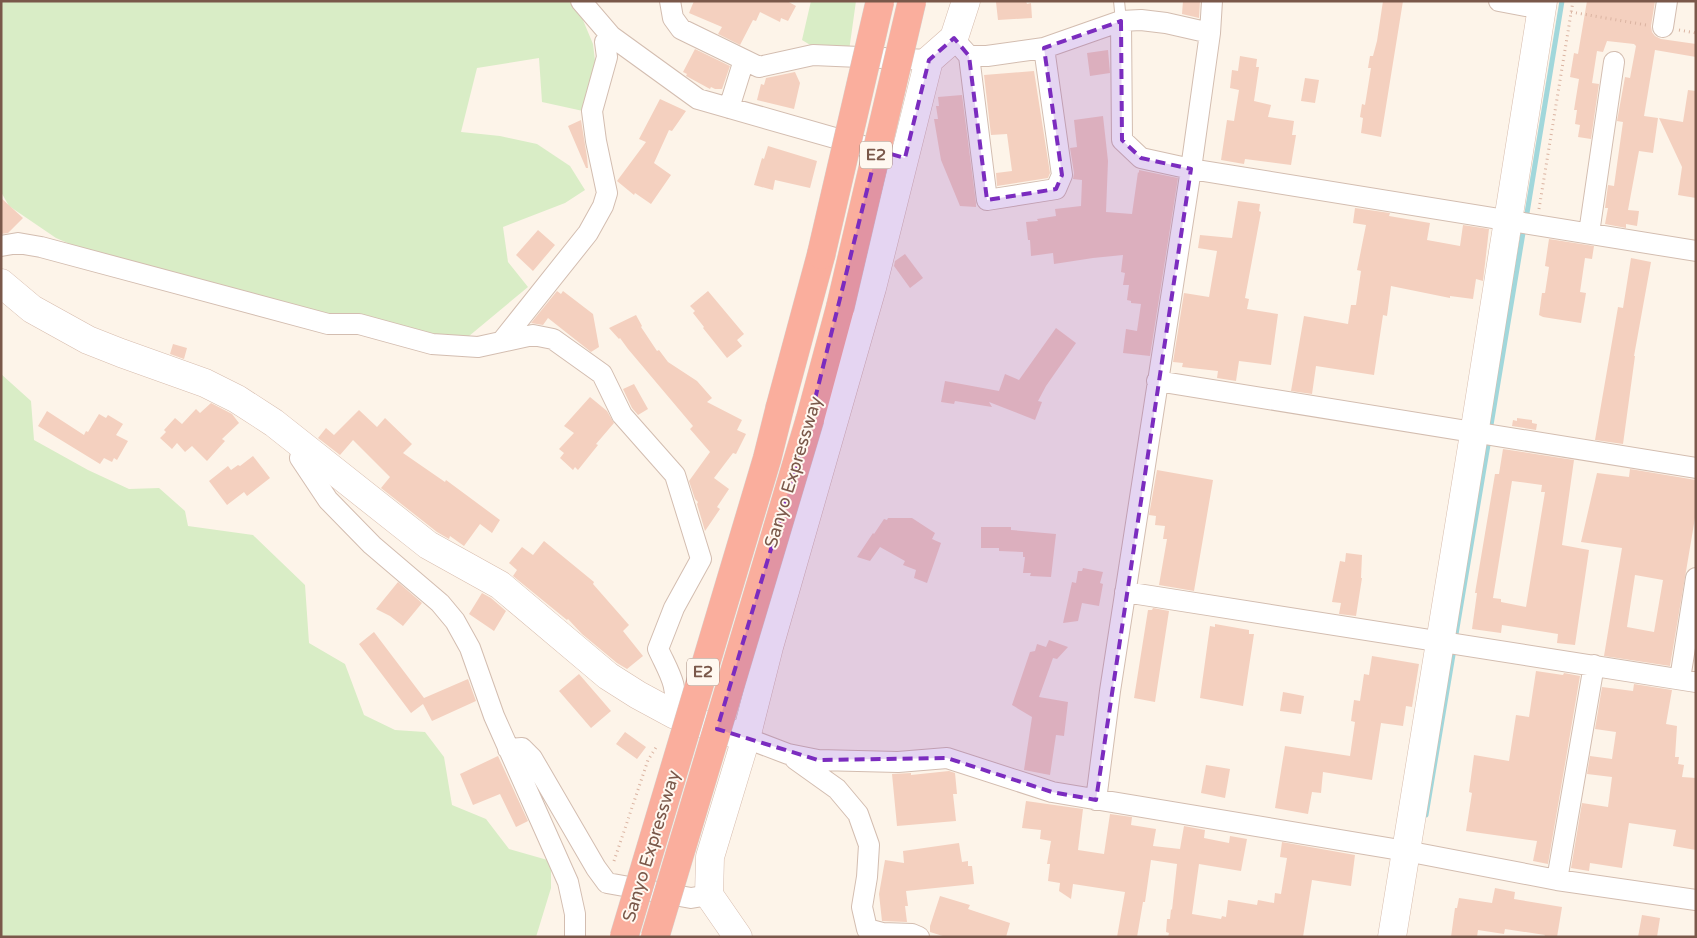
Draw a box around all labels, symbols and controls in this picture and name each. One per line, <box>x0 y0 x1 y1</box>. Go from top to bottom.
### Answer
road number: E2 <box>860 142 892 168</box>
street label: Sanyo Expressway <box>759 393 827 551</box>
road number: E2 <box>687 659 719 686</box>
street label: Sanyo Expressway <box>617 767 685 925</box>

